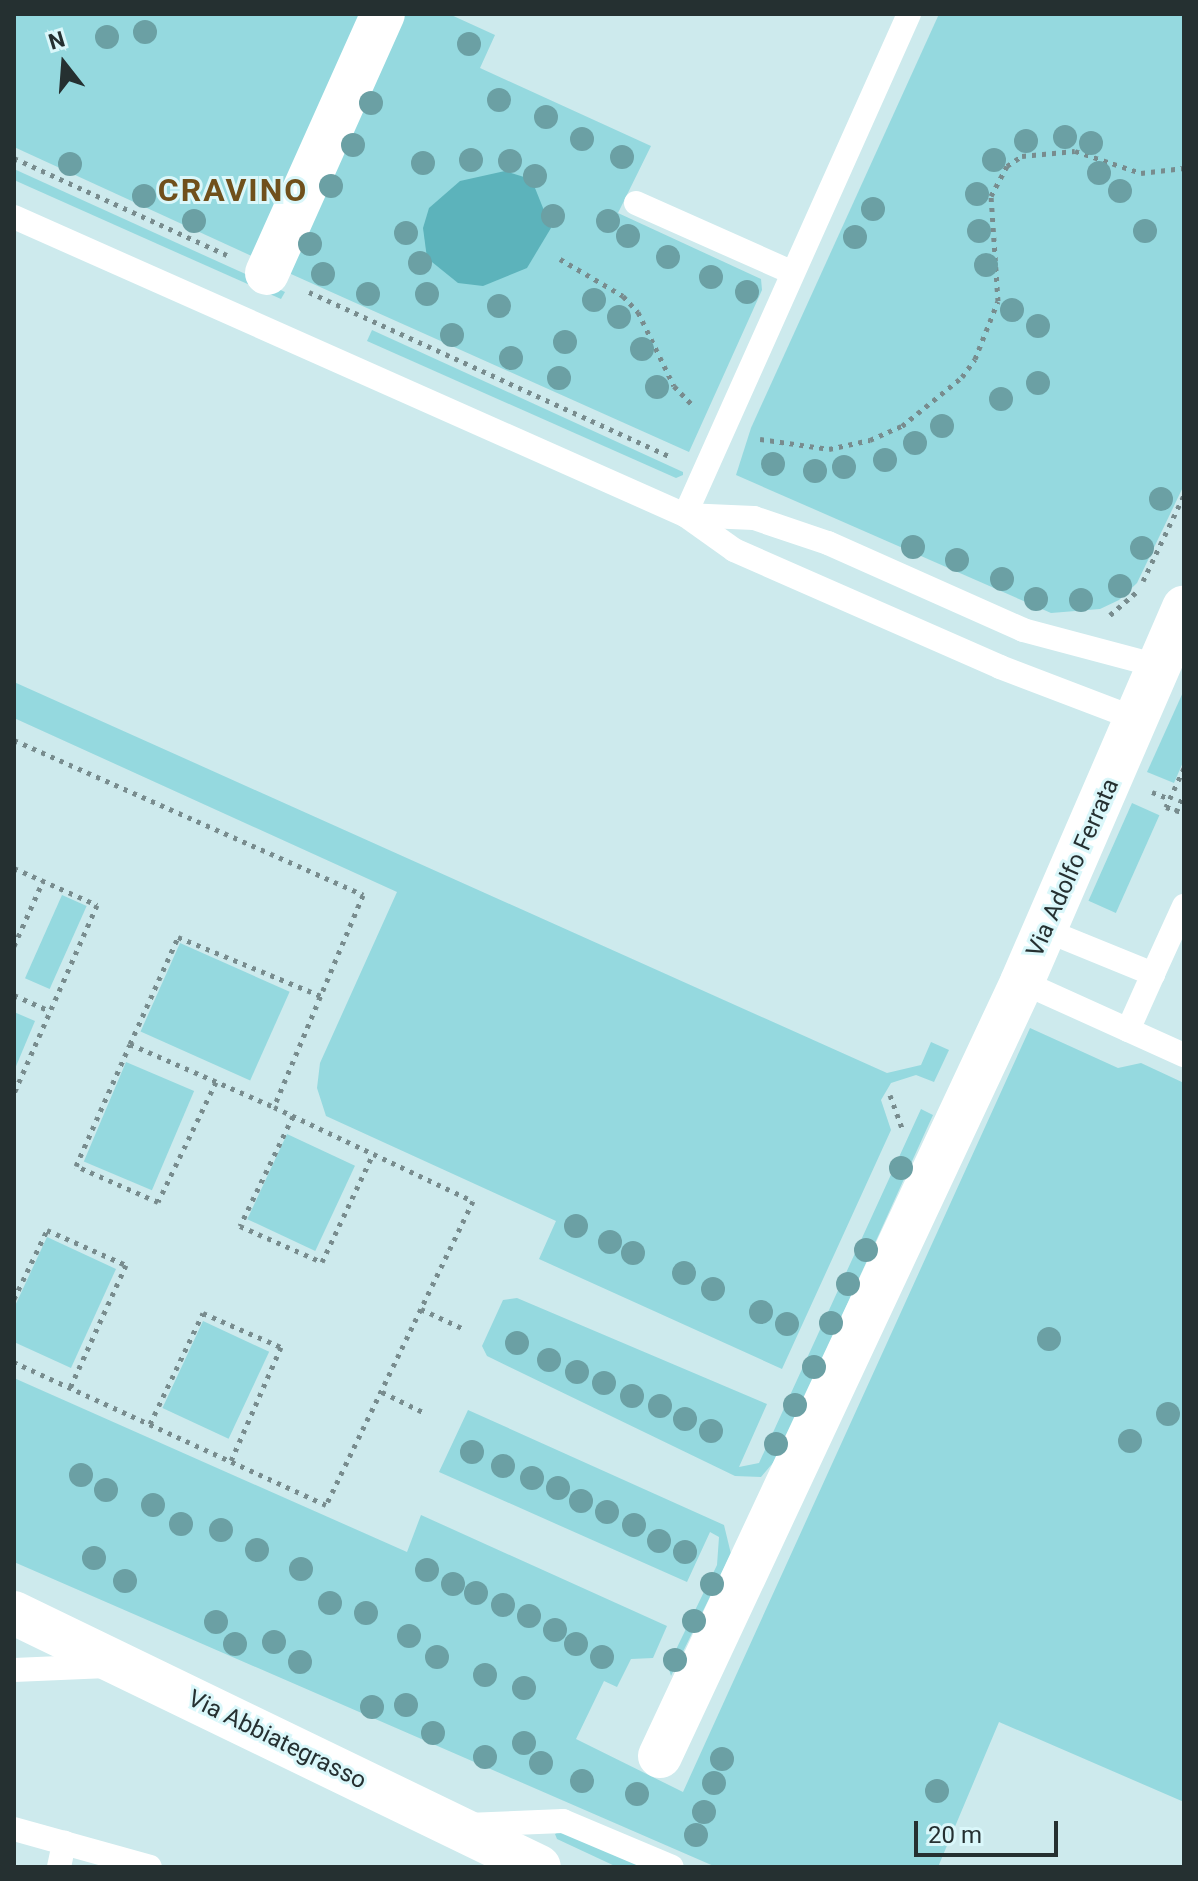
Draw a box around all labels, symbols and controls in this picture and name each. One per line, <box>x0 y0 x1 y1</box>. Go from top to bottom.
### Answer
north arrow <box>24 24 104 104</box>
text: N <box>46 26 68 55</box>
district label: CRAVINO <box>158 171 308 209</box>
street label: Via Adolfo Ferrata <box>1021 774 1125 962</box>
street label: Via Abbiategrasso <box>183 1684 371 1796</box>
scale bar <box>918 1805 1062 1855</box>
text: 20 m <box>928 1821 982 1849</box>

